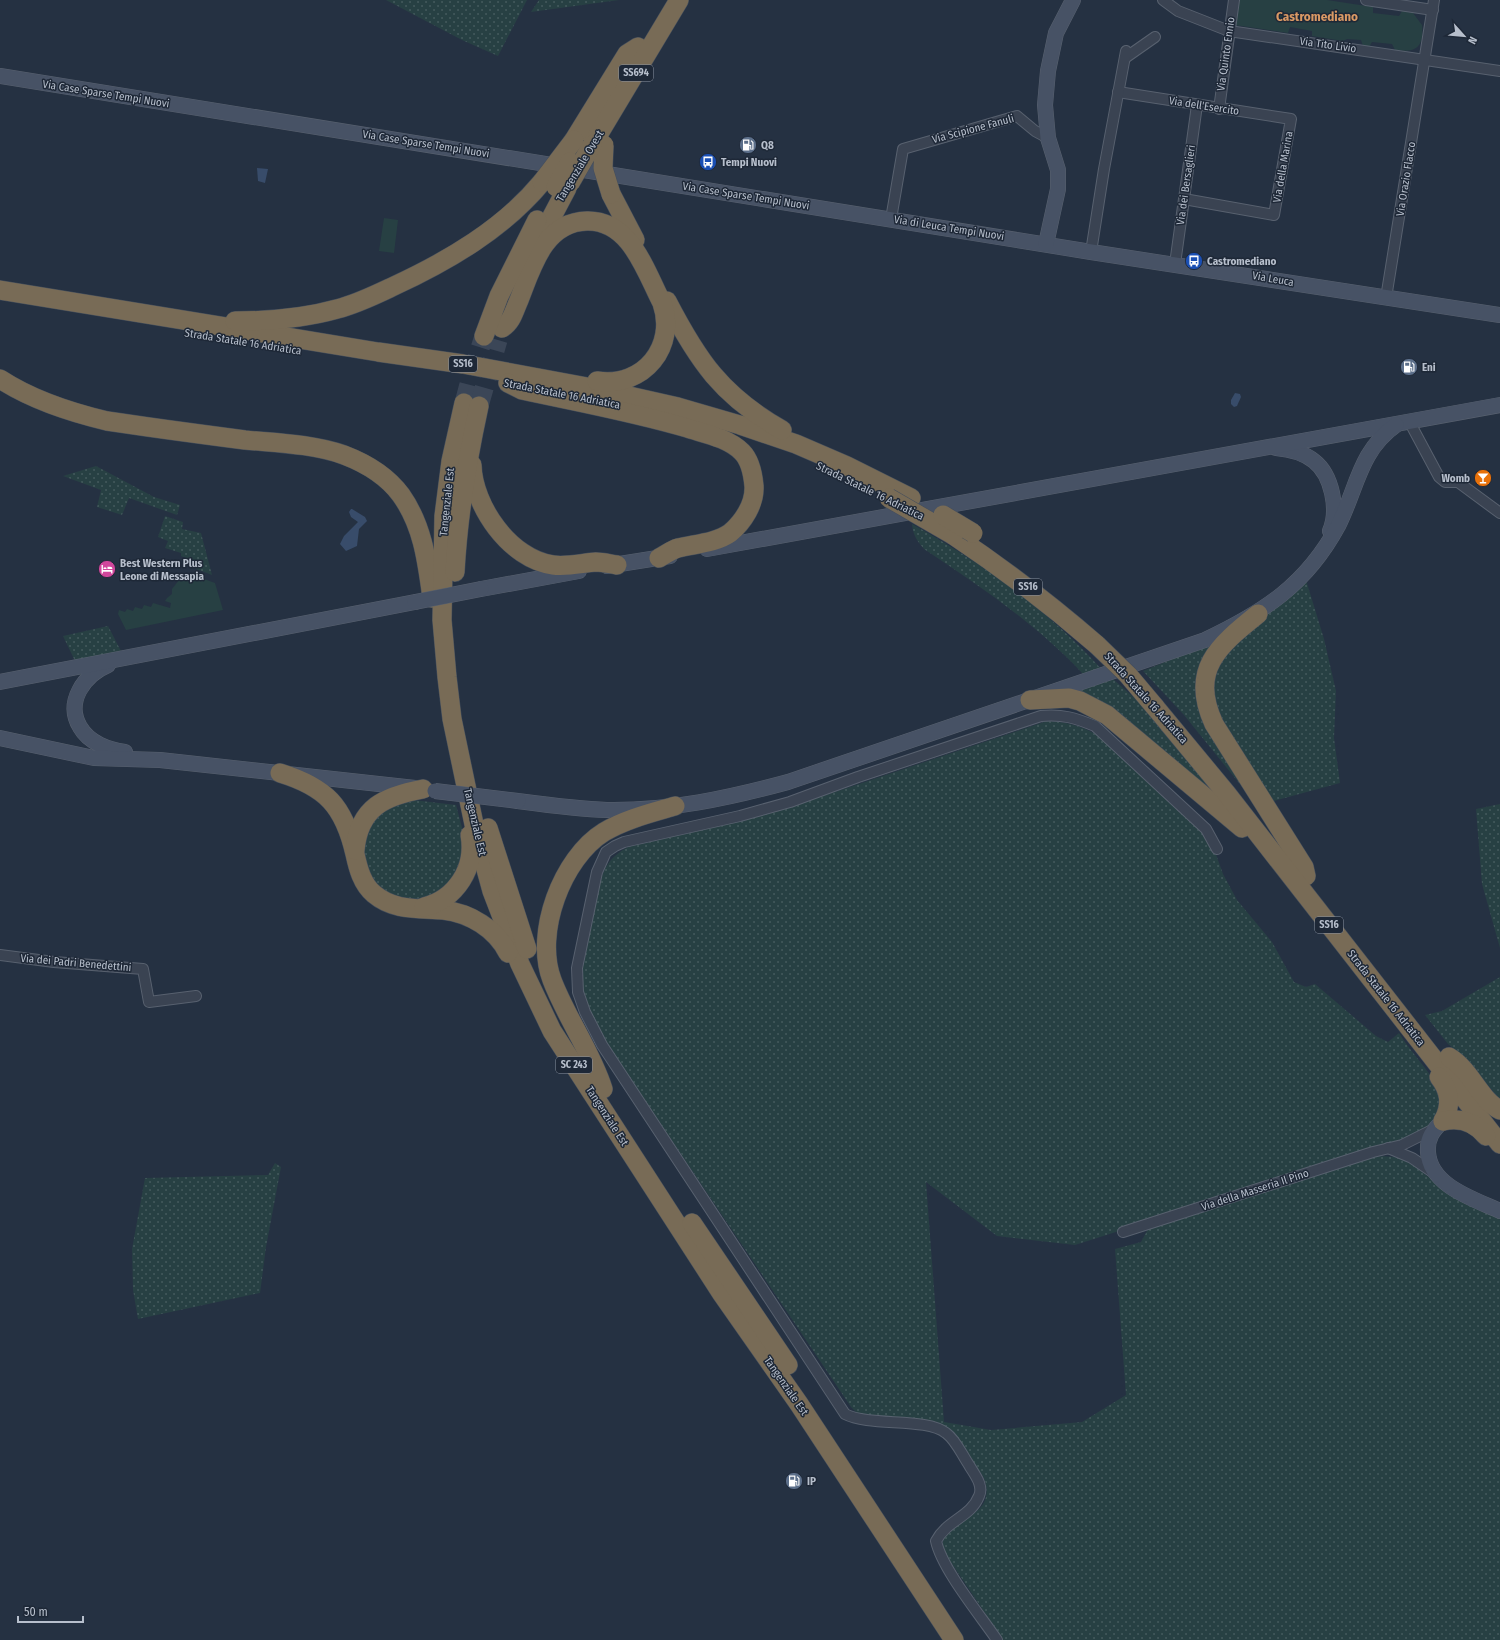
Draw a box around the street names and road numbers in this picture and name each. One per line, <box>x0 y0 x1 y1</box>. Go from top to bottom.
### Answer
street label: Via Quinto Ennio <box>1214 16 1238 92</box>
street label: Via Tito Livio <box>1299 35 1357 55</box>
road number: SS694 <box>619 65 653 81</box>
street label: Via Case Sparse Tempi Nuovi <box>42 78 171 110</box>
street label: Via dell'Esercito <box>1168 94 1240 118</box>
street label: Via Scipione Fanuli <box>931 112 1016 146</box>
street label: Via Case Sparse Tempi Nuovi <box>362 128 491 160</box>
street label: Tangenziale Ovest <box>554 128 607 204</box>
street label: Via della Marina <box>1270 130 1296 204</box>
street label: Via Orazio Flacco <box>1394 141 1418 217</box>
street label: Via dei Bersaglieri <box>1174 144 1198 226</box>
street label: Via Case Sparse Tempi Nuovi <box>682 180 811 212</box>
street label: Via di Leuca Tempi Nuovi <box>893 213 1005 243</box>
street label: Via Leuca <box>1251 269 1295 289</box>
street label: Strada Statale 16 Adriatica <box>184 326 302 358</box>
road number: SS16 <box>449 356 477 372</box>
street label: Strada Statale 16 Adriatica <box>503 376 621 412</box>
street label: Strada Statale 16 Adriatica <box>814 459 926 523</box>
street label: Tangenziale Est <box>437 467 457 537</box>
road number: SS16 <box>1014 579 1042 595</box>
street label: Strada Statale 16 Adriatica <box>1102 650 1190 746</box>
street label: Tangenziale Est <box>461 787 489 857</box>
road number: SS16 <box>1315 917 1343 933</box>
street label: Strada Statale 16 Adriatica <box>1344 947 1428 1049</box>
street label: Via dei Padri Benedettini <box>20 952 132 974</box>
road number: SC 243 <box>556 1057 592 1073</box>
street label: Tangenziale Est <box>583 1084 631 1149</box>
street label: Via della Masseria Il Pino <box>1200 1166 1311 1214</box>
street label: Tangenziale Est <box>761 1354 811 1418</box>

